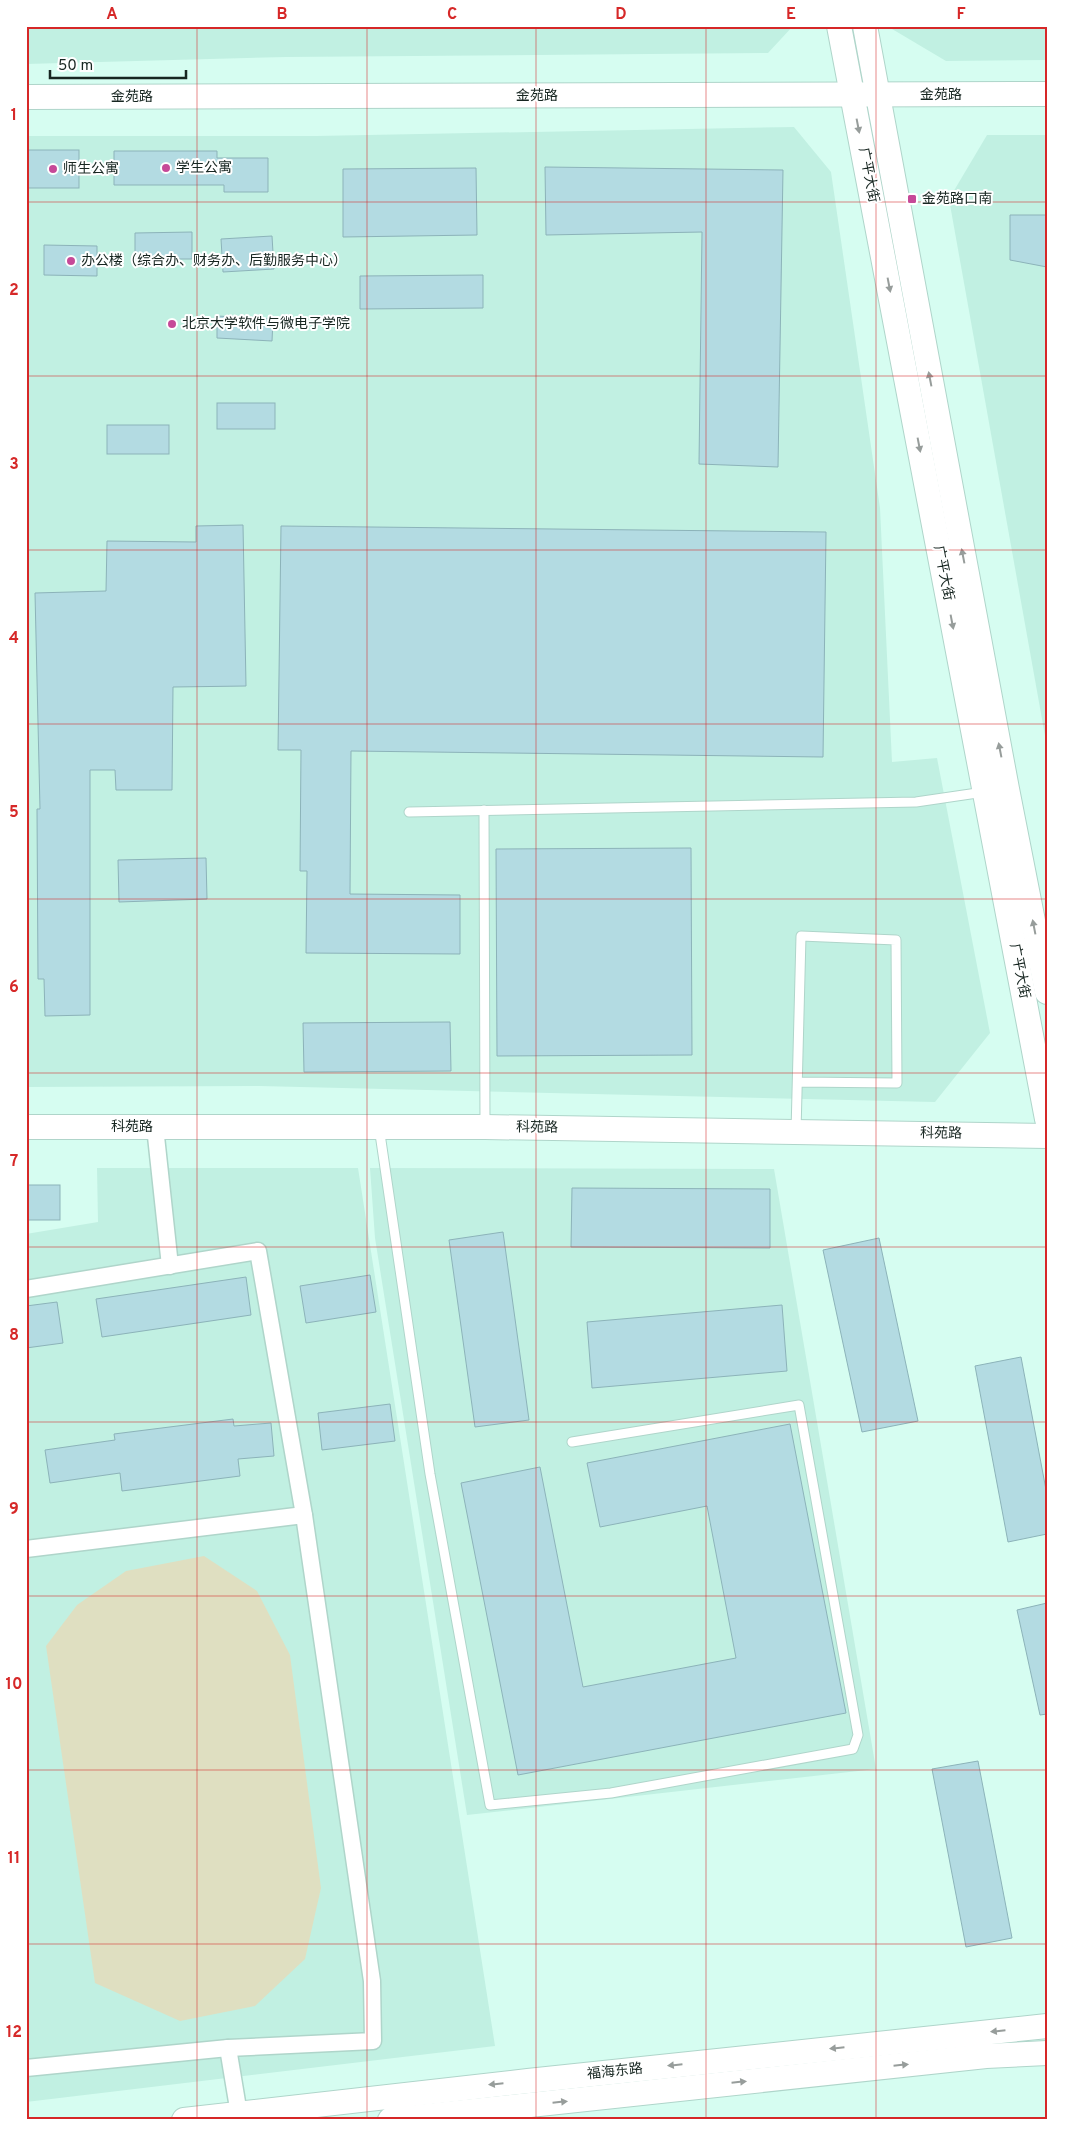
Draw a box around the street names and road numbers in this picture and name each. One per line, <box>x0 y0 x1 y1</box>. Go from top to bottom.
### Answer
street label: 金苑路 <box>920 87 962 104</box>
street label: 金苑路 <box>516 88 558 105</box>
street label: 金苑路 <box>111 89 153 106</box>
street label: 广平大街 <box>854 146 882 204</box>
street label: 广平大街 <box>929 544 957 602</box>
street label: 广平大街 <box>1005 942 1033 1000</box>
street label: 科苑路 <box>111 1119 153 1136</box>
street label: 科苑路 <box>516 1119 558 1137</box>
street label: 科苑路 <box>920 1125 962 1143</box>
street label: 福海东路 <box>586 2061 644 2083</box>

